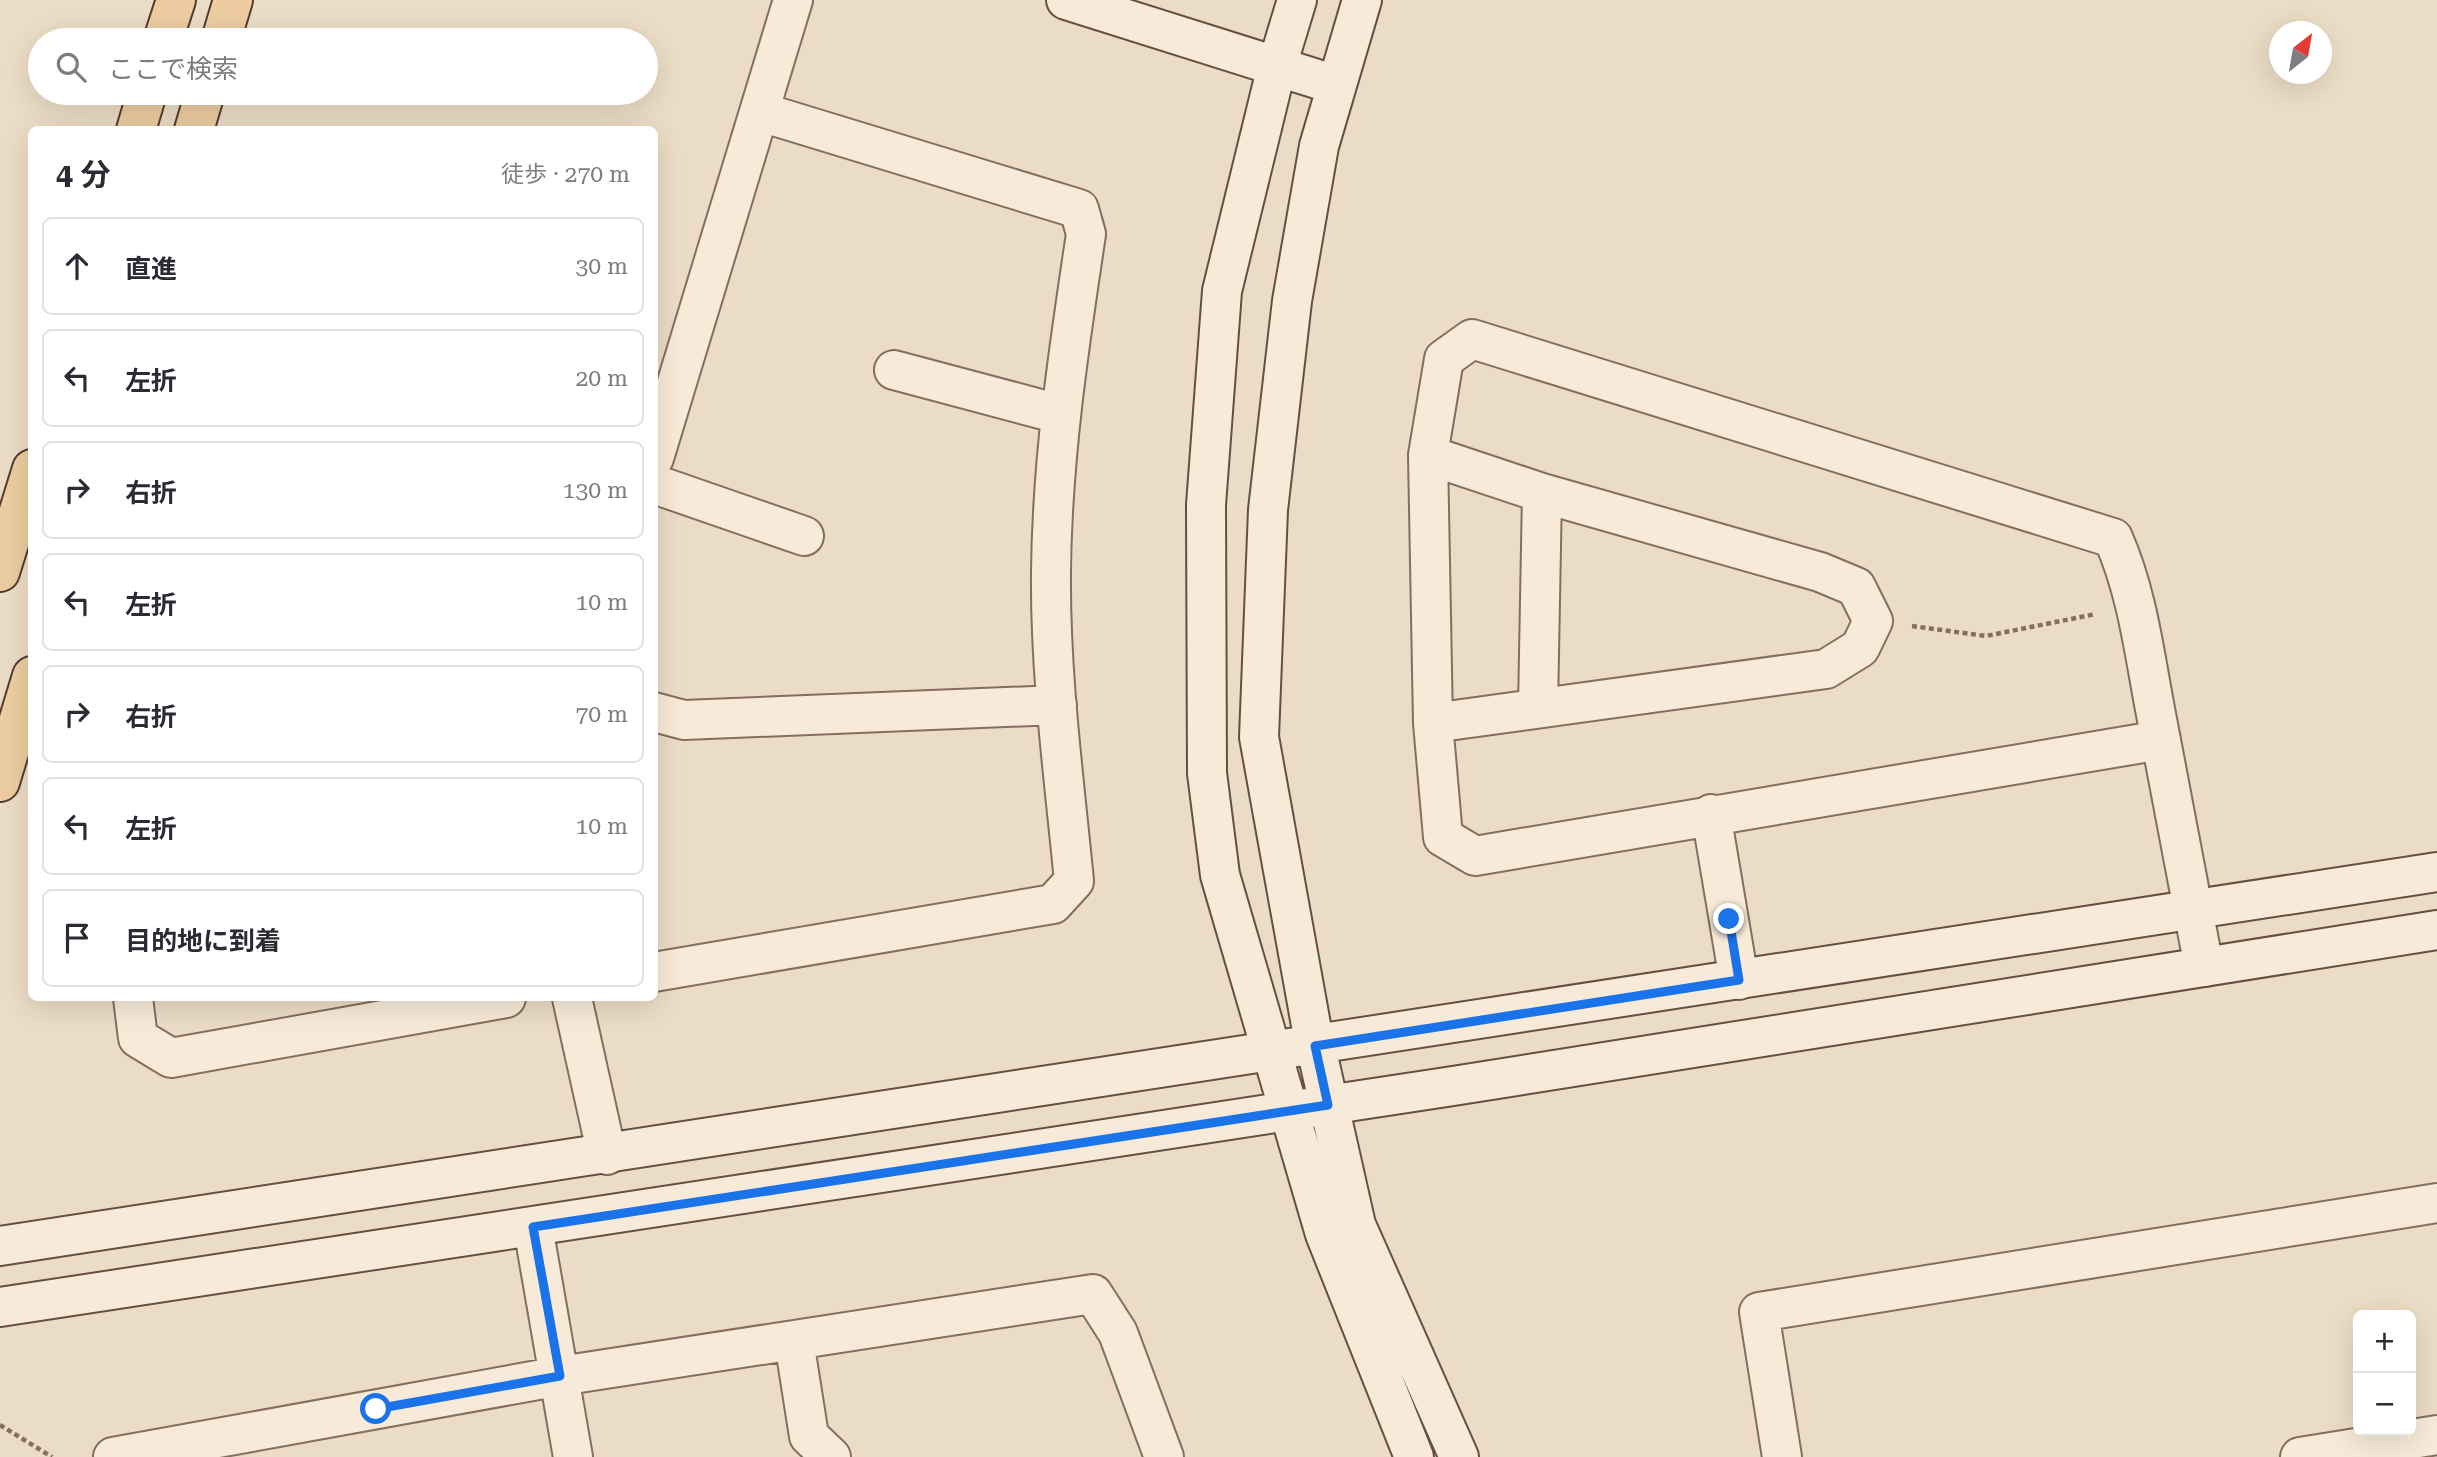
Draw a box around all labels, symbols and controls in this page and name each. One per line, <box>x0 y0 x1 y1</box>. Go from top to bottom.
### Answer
north arrow <box>2269 21 2332 84</box>
search box <box>28 28 658 105</box>
icon: search <box>52 48 90 86</box>
text: ここで検索 <box>108 54 238 84</box>
text: 4 分 <box>56 157 110 192</box>
text: 徒歩 · 270 m <box>501 161 630 188</box>
icon: ahead <box>58 247 96 285</box>
text: 30 m <box>575 253 628 280</box>
text: 直進 <box>125 254 177 284</box>
icon: left <box>58 359 96 397</box>
text: 20 m <box>575 365 628 392</box>
text: 左折 <box>125 366 177 396</box>
icon: right <box>58 471 96 509</box>
text: 130 m <box>563 477 628 504</box>
text: 右折 <box>125 478 177 508</box>
icon: left <box>58 583 96 621</box>
text: 10 m <box>575 589 628 616</box>
text: 左折 <box>125 590 177 620</box>
icon: right <box>58 695 96 733</box>
text: 70 m <box>575 701 628 728</box>
text: 右折 <box>125 702 177 732</box>
icon: left <box>58 807 96 845</box>
text: 10 m <box>575 813 628 840</box>
text: 左折 <box>125 814 177 844</box>
route end <box>1713 903 1744 934</box>
icon: arrive <box>58 919 96 957</box>
text: 目的地に到着 <box>125 926 281 956</box>
map controls <box>2353 1310 2416 1436</box>
button: + <box>2353 1310 2416 1373</box>
button: − <box>2353 1373 2416 1436</box>
route start <box>360 1393 391 1424</box>

